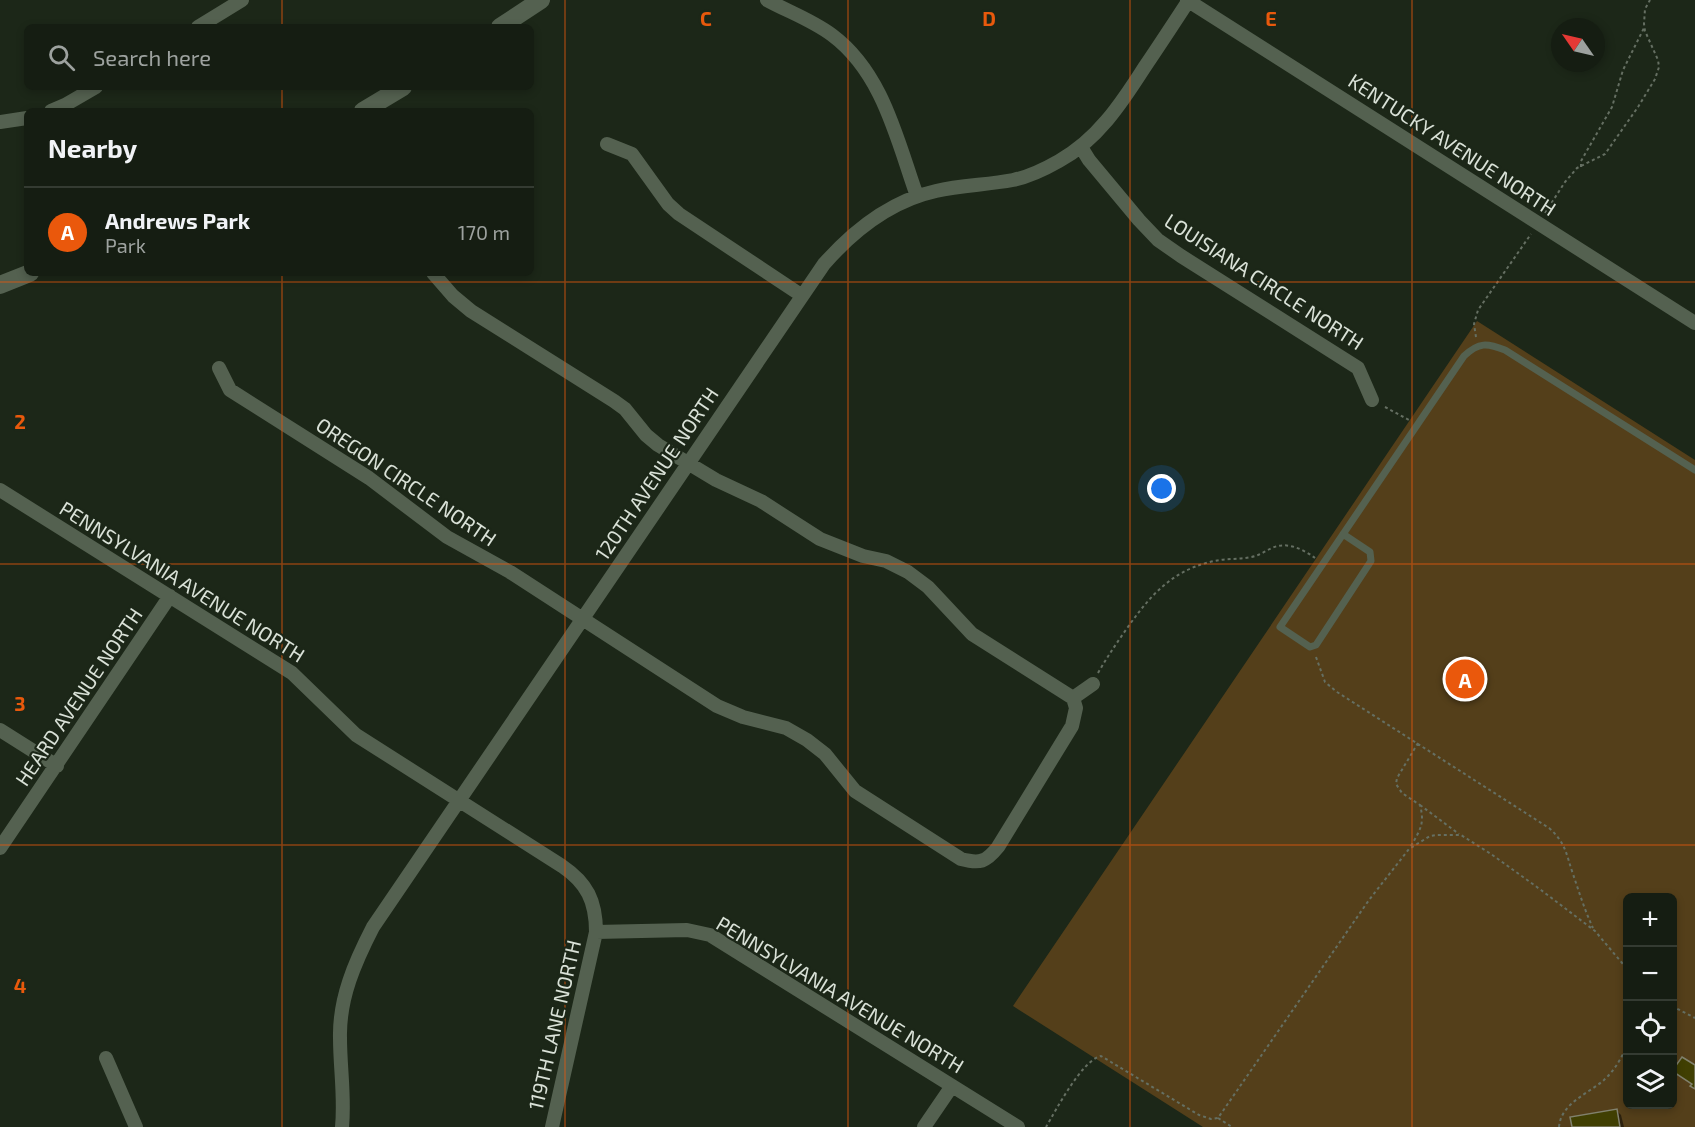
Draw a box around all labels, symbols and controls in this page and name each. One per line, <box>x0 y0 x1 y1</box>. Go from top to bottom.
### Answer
text: C <box>700 6 712 30</box>
text: D <box>982 6 996 30</box>
text: E <box>1265 6 1277 30</box>
north arrow <box>1551 18 1605 72</box>
search box <box>24 24 534 90</box>
icon: search <box>45 41 78 74</box>
text: Search here <box>93 44 211 70</box>
street label: KENTUCKY AVENUE NORTH <box>1344 68 1561 220</box>
text: Nearby <box>48 132 137 163</box>
text: Andrews Park <box>105 207 250 233</box>
street label: LOUISIANA CIRCLE NORTH <box>1161 208 1368 354</box>
text: A <box>61 220 74 244</box>
text: 170 m <box>458 220 510 244</box>
text: Park <box>105 233 146 257</box>
street label: 120TH AVENUE NORTH <box>589 383 723 564</box>
text: 2 <box>14 409 26 433</box>
street label: OREGON CIRCLE NORTH <box>312 412 501 550</box>
your location <box>1147 474 1176 503</box>
street label: PENNSYLVANIA AVENUE NORTH <box>56 496 309 667</box>
street label: HEARD AVENUE NORTH <box>10 603 147 790</box>
pin: A <box>1446 656 1484 702</box>
text: 3 <box>14 691 26 715</box>
map controls <box>1623 893 1677 1109</box>
button: + <box>1623 893 1677 947</box>
street label: PENNSYLVANIA AVENUE NORTH <box>712 911 969 1078</box>
street label: 119TH LANE NORTH <box>523 937 585 1112</box>
button: − <box>1623 947 1677 1001</box>
text: 4 <box>14 973 27 997</box>
button: locate <box>1623 1001 1677 1055</box>
button: layers <box>1623 1055 1677 1109</box>

